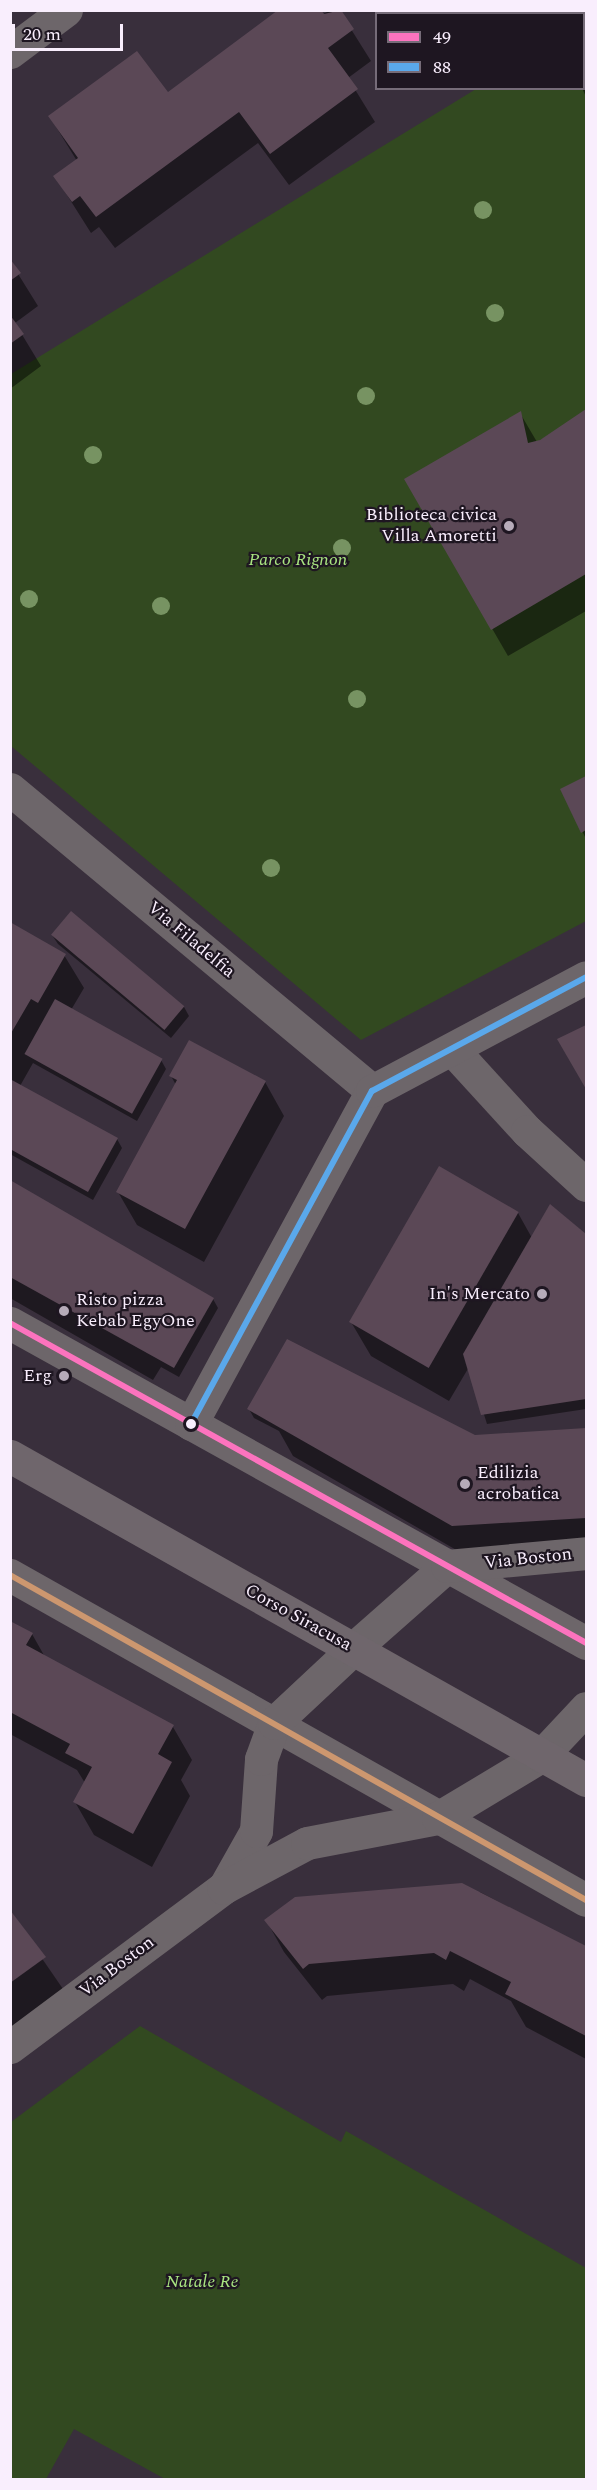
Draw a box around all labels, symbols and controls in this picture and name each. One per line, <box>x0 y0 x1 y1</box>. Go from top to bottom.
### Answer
scale bar <box>15 12 126 50</box>
legend <box>375 12 585 90</box>
text: 20 m <box>23 21 61 48</box>
text: 49 <box>433 24 451 51</box>
text: 88 <box>433 54 451 81</box>
place label: Biblioteca civica Villa Amoretti <box>366 505 497 548</box>
marker: Biblioteca civica Villa Amoretti <box>502 519 516 533</box>
park label: Parco Rignon <box>249 549 347 571</box>
street label: Via Filadelfia <box>143 897 239 983</box>
place label: In's Mercato <box>429 1283 530 1305</box>
marker: In's Mercato <box>535 1287 549 1301</box>
place label: Risto pizza Kebab EgyOne <box>76 1290 195 1332</box>
marker: Risto pizza Kebab EgyOne <box>57 1304 71 1318</box>
place label: Erg <box>23 1365 52 1387</box>
marker: Erg <box>57 1369 71 1383</box>
unlabelled marker <box>185 1418 197 1430</box>
place label: Edilizia acrobatica <box>477 1463 560 1506</box>
marker: Edilizia acrobatica <box>458 1477 472 1491</box>
street label: Via Boston <box>483 1544 573 1574</box>
street label: Corso Siracusa <box>241 1580 355 1656</box>
street label: Via Boston <box>75 1932 159 2002</box>
park label: Natale Re <box>166 2271 238 2293</box>

